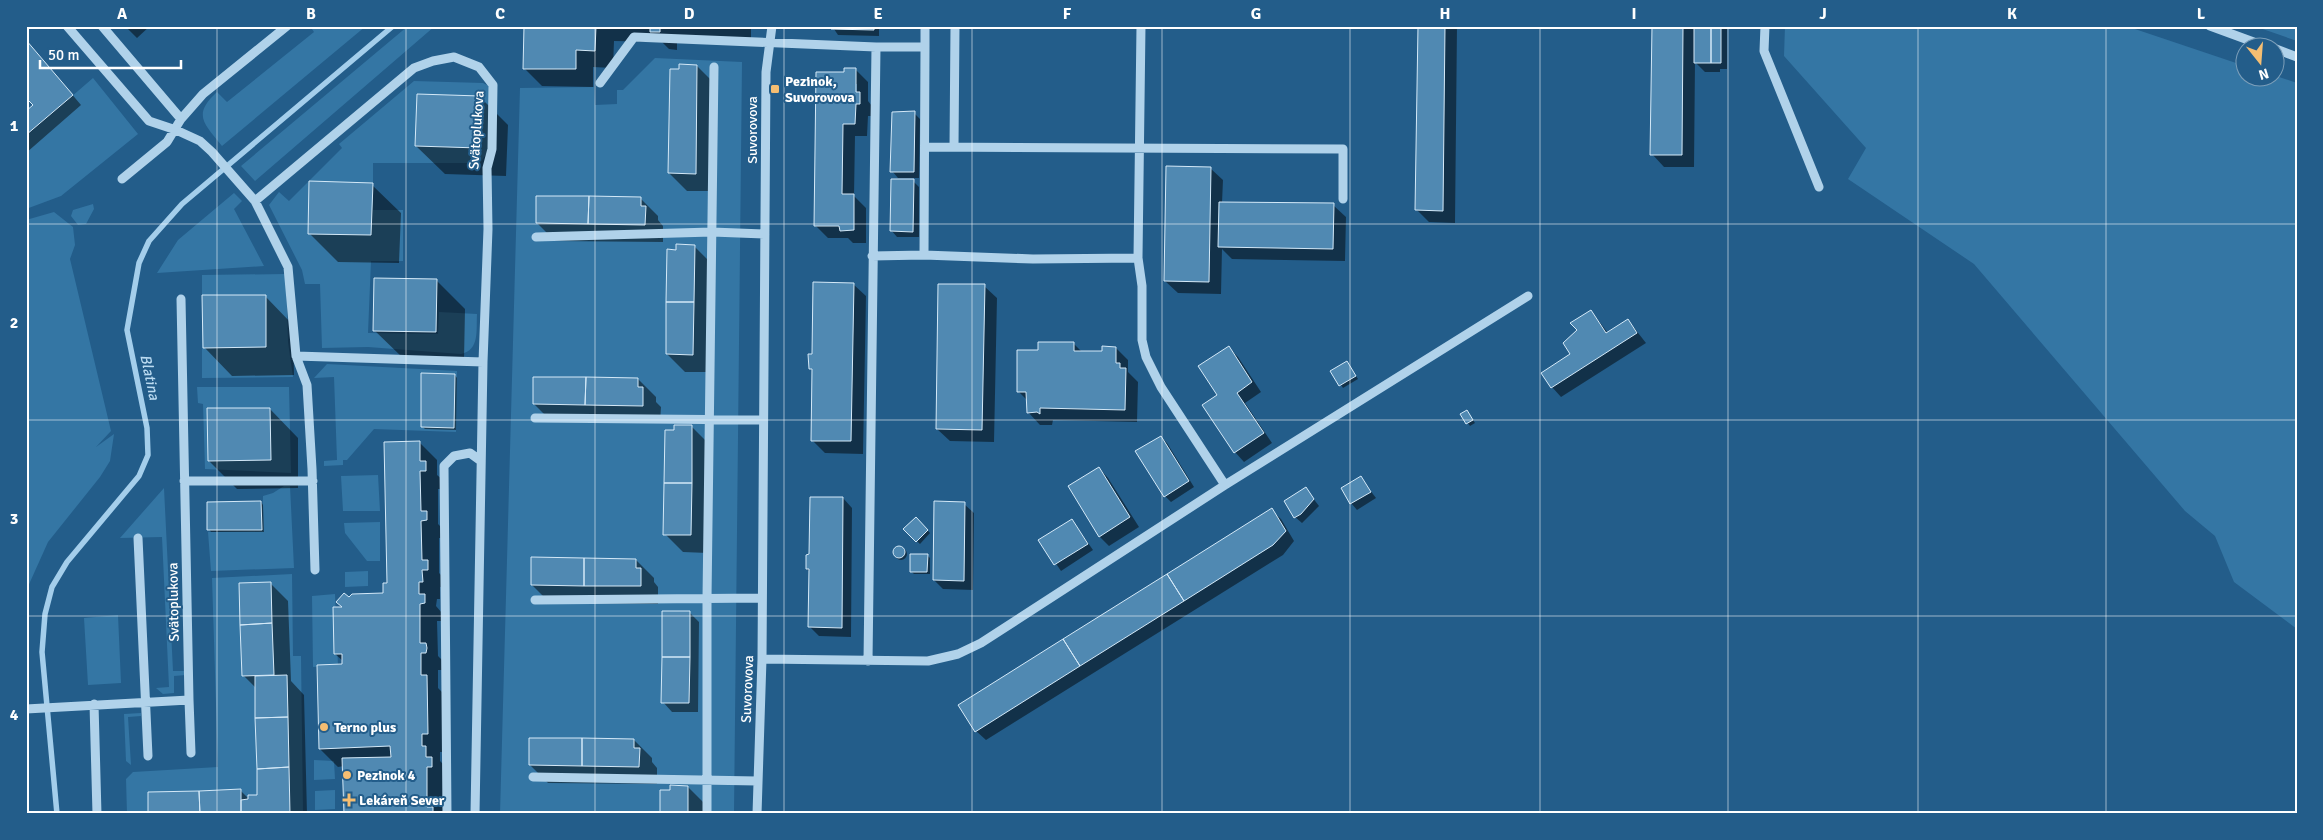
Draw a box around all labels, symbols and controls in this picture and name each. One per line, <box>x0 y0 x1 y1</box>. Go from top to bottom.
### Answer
text: A <box>117 4 128 24</box>
text: B <box>306 4 316 24</box>
text: C <box>495 4 505 24</box>
text: D <box>684 4 695 24</box>
text: E <box>873 4 883 24</box>
text: F <box>1063 4 1072 24</box>
text: G <box>1251 4 1261 24</box>
text: H <box>1440 4 1450 24</box>
text: I <box>1631 4 1637 24</box>
text: J <box>1819 4 1827 24</box>
text: K <box>2007 4 2017 24</box>
text: L <box>2197 4 2206 24</box>
scale bar <box>40 38 181 70</box>
north arrow <box>2236 38 2286 88</box>
text: 50 m <box>48 46 79 64</box>
text: N <box>2257 64 2271 84</box>
place label: Pezinok, Suvorovova <box>785 73 855 106</box>
marker: Pezinok, Suvorovova <box>769 83 781 95</box>
street label: Svätoplukova <box>465 90 488 170</box>
street label: Suvorovova <box>744 96 761 164</box>
text: 1 <box>10 116 19 136</box>
text: 2 <box>10 313 18 333</box>
water label: Blatina <box>136 353 164 402</box>
text: 3 <box>10 509 18 529</box>
street label: Svätoplukova <box>164 562 183 642</box>
street label: Suvorovova <box>738 655 757 723</box>
text: 4 <box>10 705 19 725</box>
place label: Terno plus <box>334 719 396 736</box>
marker: Terno plus <box>318 721 330 733</box>
place label: Pezinok 4 <box>357 767 416 784</box>
marker: Pezinok 4 <box>341 769 353 781</box>
place label: Lekáreň Sever <box>359 792 445 809</box>
marker: Lekáreň Sever <box>343 794 355 806</box>

